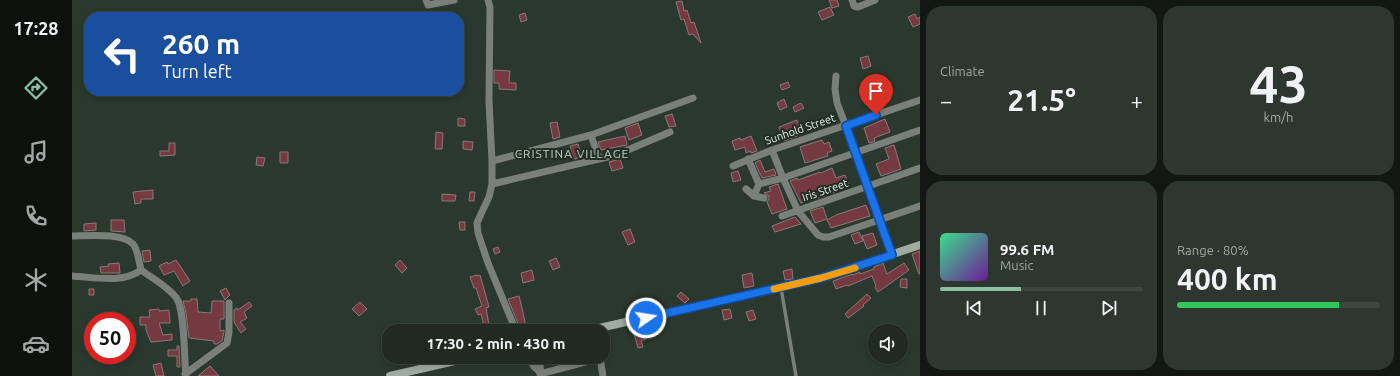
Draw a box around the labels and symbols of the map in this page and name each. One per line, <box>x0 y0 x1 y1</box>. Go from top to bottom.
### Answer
pin <box>859 74 893 115</box>
street label: Sunhold Street <box>763 111 837 147</box>
district label: CRISTINA VILLAGE <box>515 147 629 160</box>
street label: Iris Street <box>801 176 850 203</box>
position arrow <box>625 297 667 339</box>
speed limit sign: 50 <box>84 312 136 364</box>

